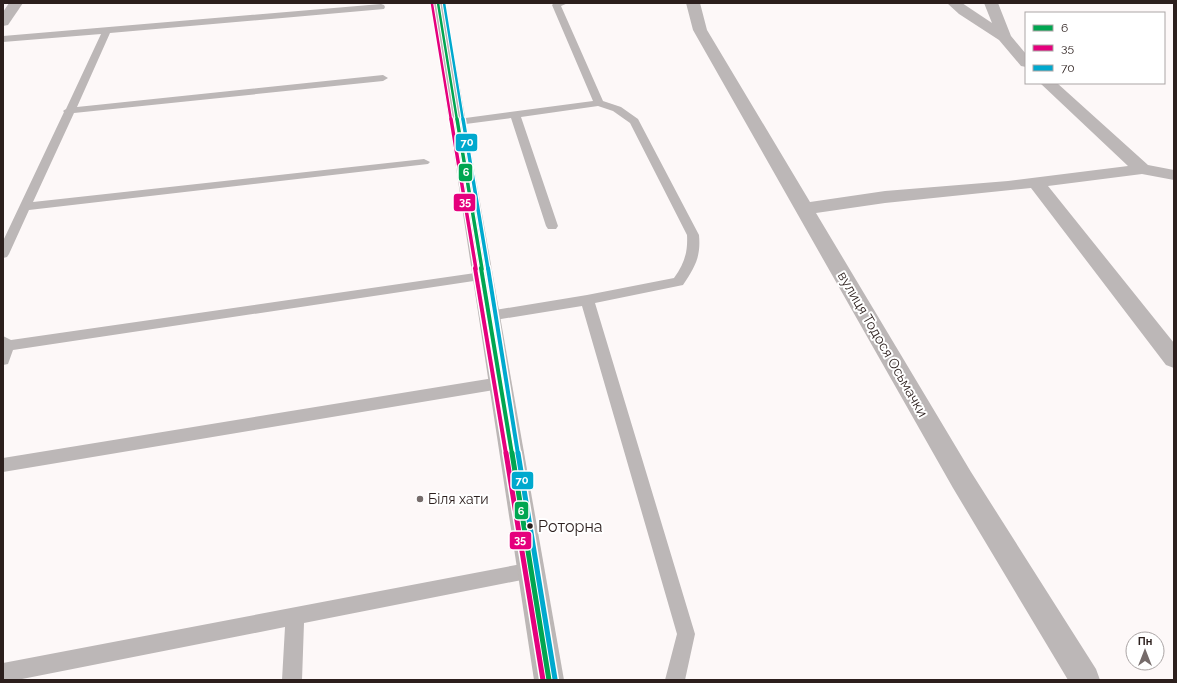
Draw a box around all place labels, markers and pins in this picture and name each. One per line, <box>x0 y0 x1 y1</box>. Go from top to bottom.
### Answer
place label: Біля хати <box>428 491 488 507</box>
marker: Біля хати <box>415 494 425 504</box>
place label: Роторна <box>538 517 603 536</box>
marker: Роторна <box>525 521 535 531</box>

